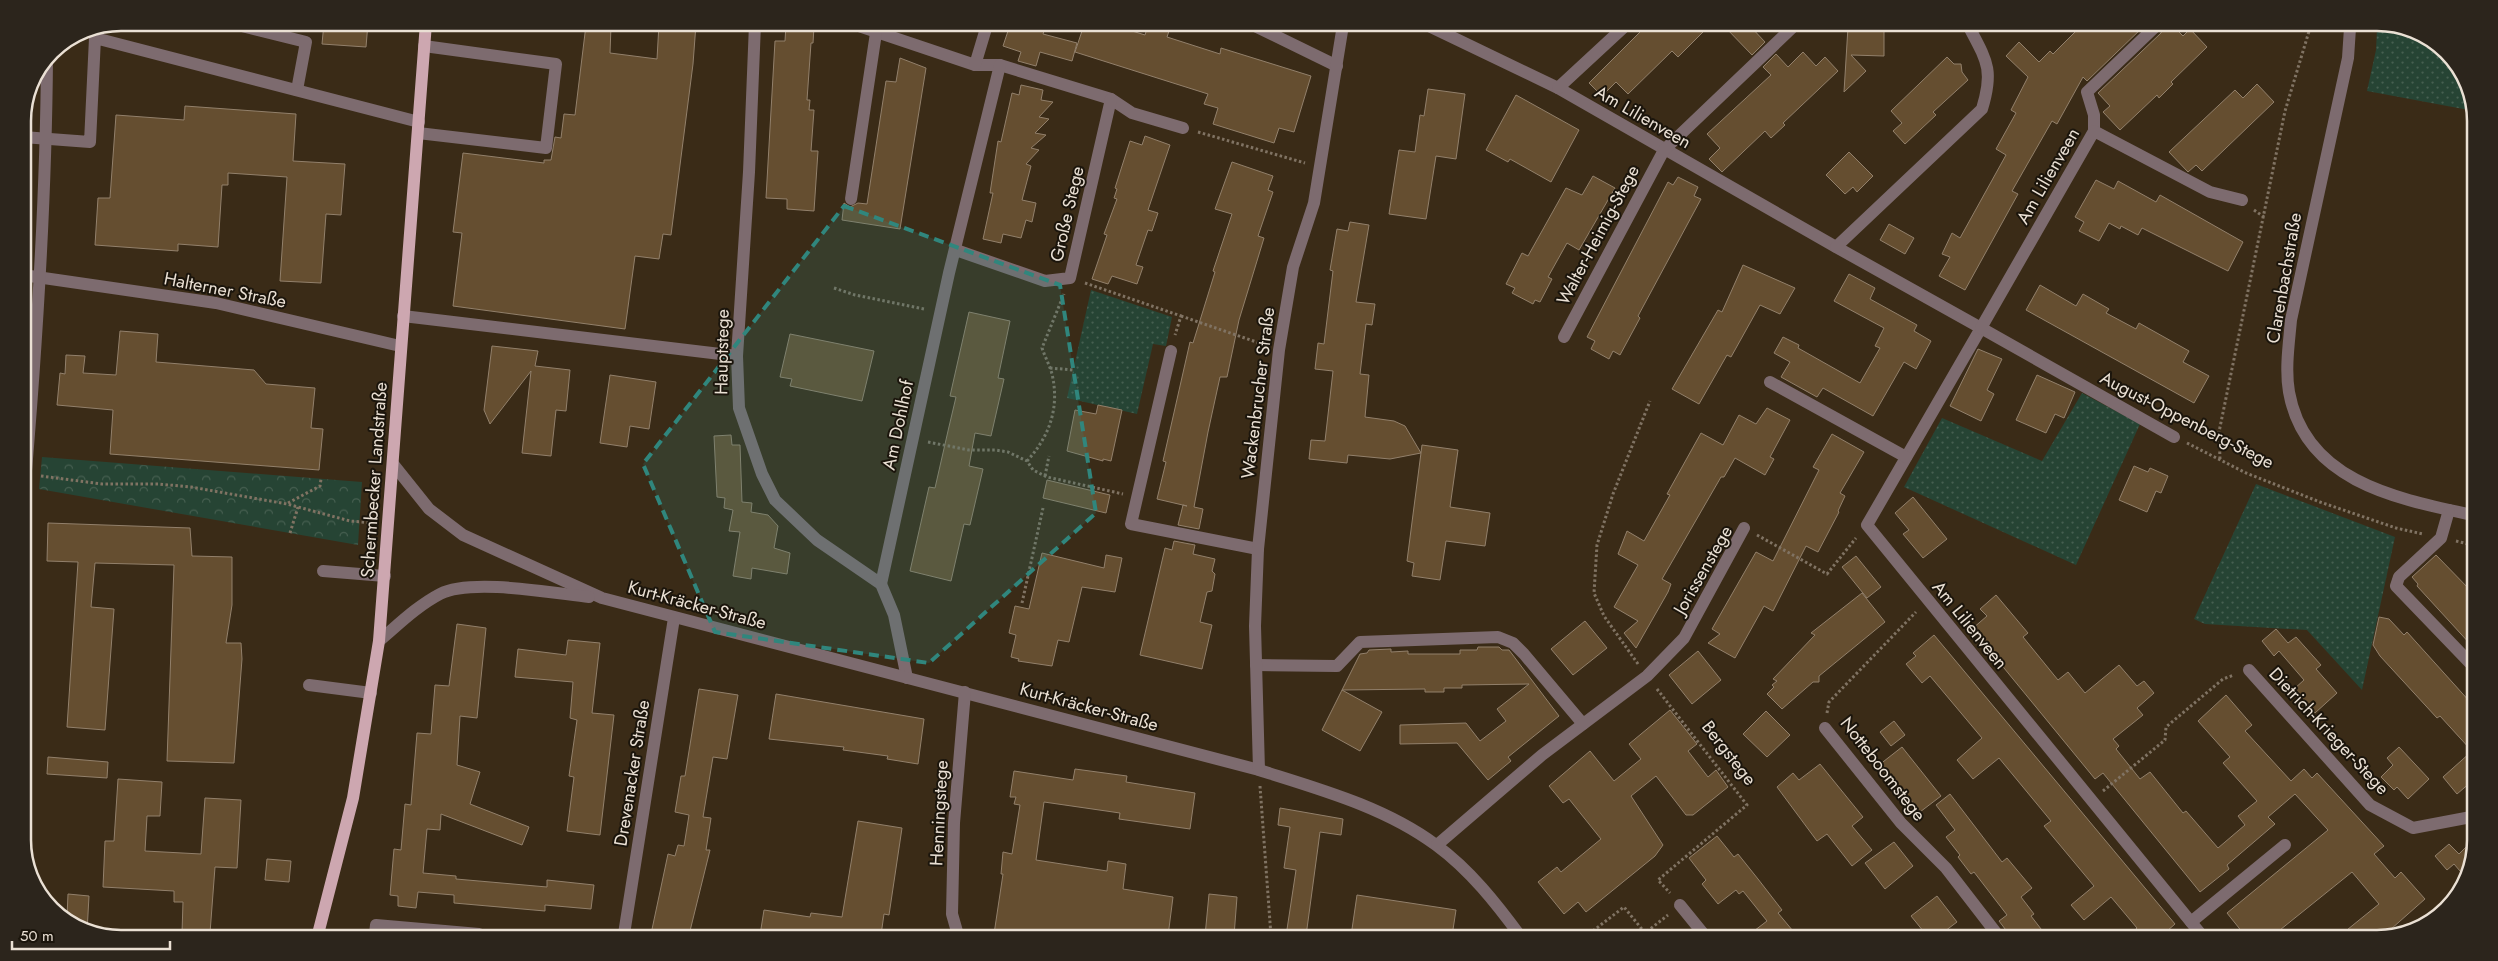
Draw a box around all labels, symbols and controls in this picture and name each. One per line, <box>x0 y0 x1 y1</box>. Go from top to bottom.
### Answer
street label: Am Lilienveen <box>1590 79 1696 155</box>
street label: Am Lilienveen <box>2010 123 2086 229</box>
street label: Walter-Heimig-Stege <box>1550 160 1646 310</box>
street label: Große Stege <box>1043 164 1091 264</box>
street label: Clarenbachstraße <box>2260 210 2308 346</box>
street label: Halterner Straße <box>162 265 288 315</box>
street label: Wackenbrucher Straße <box>1235 306 1281 480</box>
street label: Hauptstege <box>708 309 736 395</box>
street label: August-Oppenberg-Stege <box>2096 365 2278 475</box>
street label: Am Dohlhof <box>876 377 920 472</box>
street label: Schermbecker Landstraße <box>354 381 394 579</box>
street label: Jorissenstege <box>1666 521 1739 621</box>
street label: Kurt-Kräcker-Straße <box>625 574 769 636</box>
street label: Am Lilienveen <box>1926 575 2014 675</box>
street label: Dietrich-Krieger-Stege <box>2263 661 2395 801</box>
street label: Kurt-Kräcker-Straße <box>1017 676 1161 738</box>
street label: Drevenacker Straße <box>608 698 656 848</box>
street label: Notteboomstege <box>1834 711 1932 827</box>
street label: Bergstege <box>1695 715 1763 791</box>
street label: Henningstege <box>923 759 955 867</box>
scale bar <box>12 918 170 950</box>
text: 50 m <box>20 925 54 947</box>

